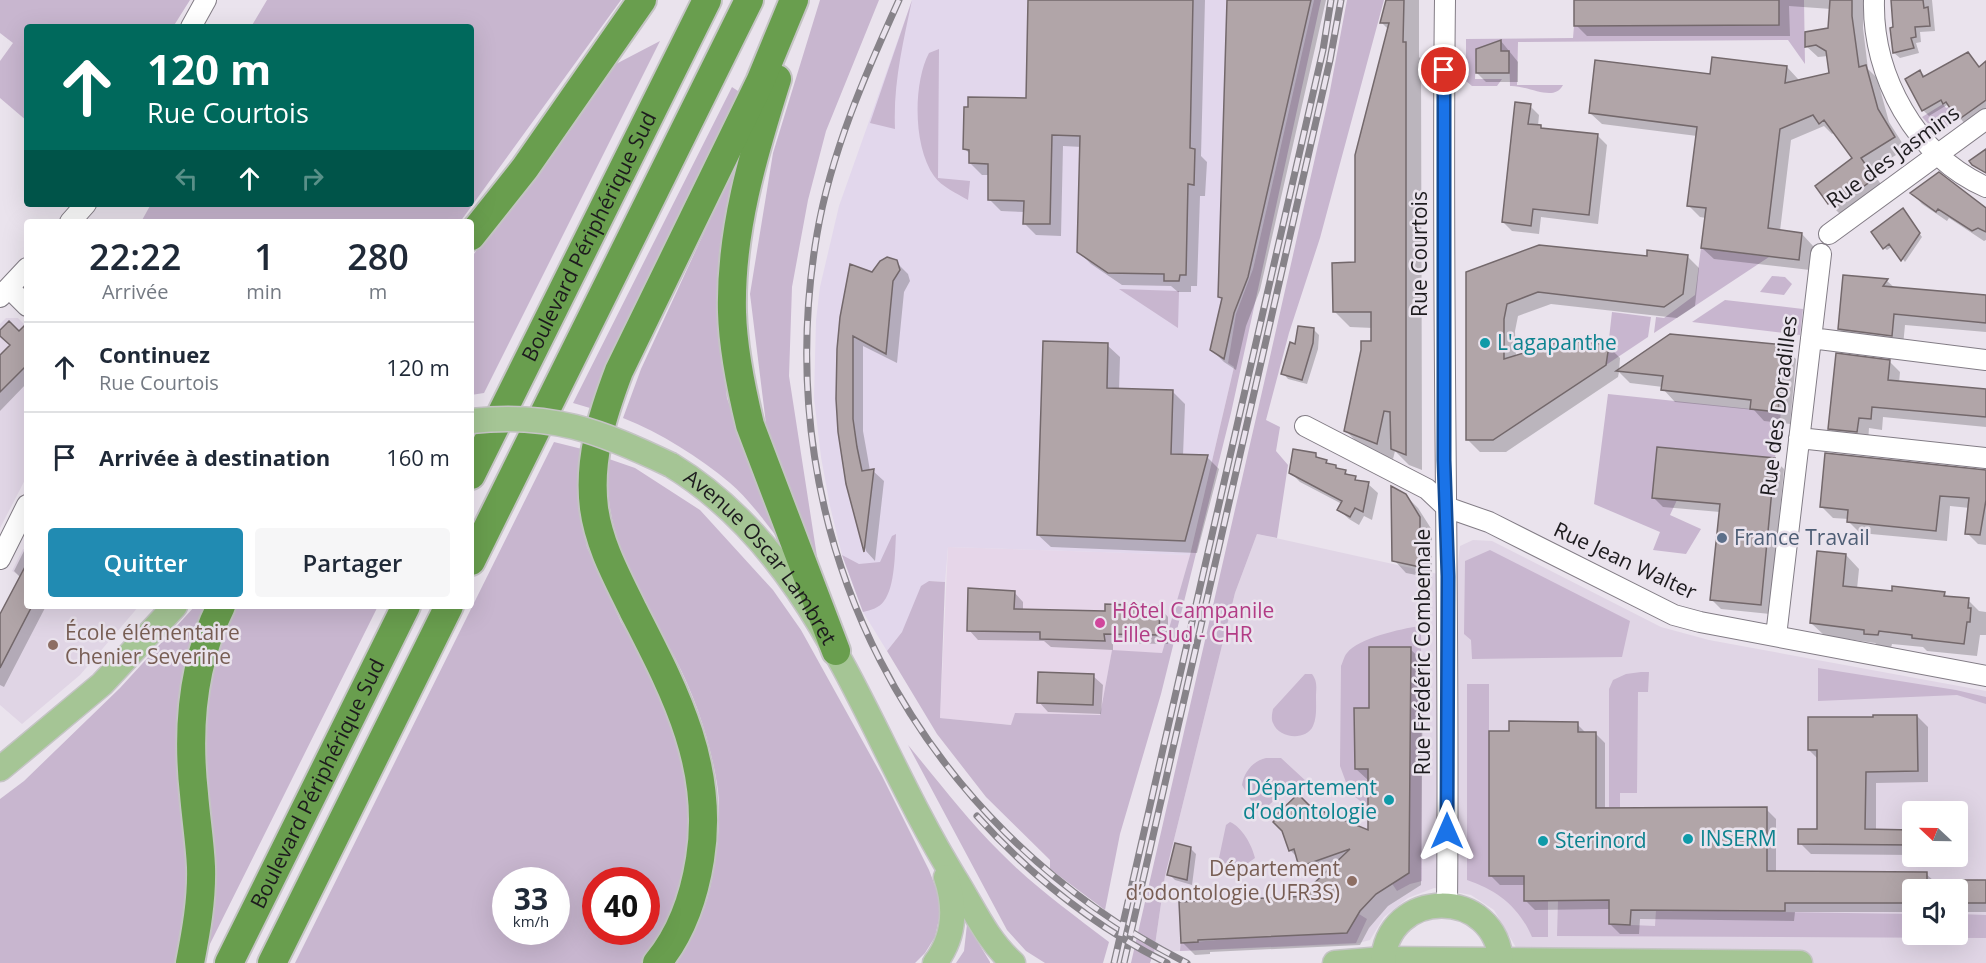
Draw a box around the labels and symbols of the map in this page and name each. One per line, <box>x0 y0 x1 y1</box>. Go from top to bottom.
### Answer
pin <box>1418 44 1469 95</box>
street label: Rue des Jasmins <box>1820 98 1965 214</box>
street label: Boulevard Périphérique Sud <box>515 107 662 366</box>
street label: Rue Courtois <box>1405 191 1433 317</box>
street label: Rue des Doradilles <box>1753 314 1803 498</box>
place label: L'agapanthe <box>1497 328 1617 356</box>
marker: L'agapanthe <box>1478 336 1492 350</box>
street label: Avenue Oscar Lambret <box>679 463 844 650</box>
street label: Rue Jean Walter <box>1549 515 1702 606</box>
place label: France Travail <box>1734 523 1870 551</box>
street label: Rue Frédéric Combemale <box>1408 529 1436 775</box>
marker: France Travail <box>1715 531 1729 545</box>
place label: Hôtel Campanile Lille Sud - CHR <box>1112 596 1274 648</box>
marker: Hôtel Campanile Lille Sud - CHR <box>1093 616 1107 630</box>
place label: École élémentaire Chenier Severine <box>65 618 240 670</box>
marker: École élémentaire Chenier Severine <box>46 638 60 652</box>
street label: Boulevard Périphérique Sud <box>243 654 391 913</box>
place label: Département d’odontologie <box>1243 773 1377 825</box>
marker: Département d’odontologie <box>1382 793 1396 807</box>
position arrow <box>1415 799 1479 863</box>
north arrow <box>1902 801 1968 867</box>
place label: INSERM <box>1700 824 1777 852</box>
place label: Sterinord <box>1555 826 1647 854</box>
marker: INSERM <box>1681 832 1695 846</box>
marker: Sterinord <box>1536 834 1550 848</box>
place label: Département d’odontologie (UFR3S) <box>1126 854 1340 906</box>
speed limit sign: 40 <box>582 867 660 945</box>
marker: Département d’odontologie (UFR3S) <box>1345 874 1359 888</box>

